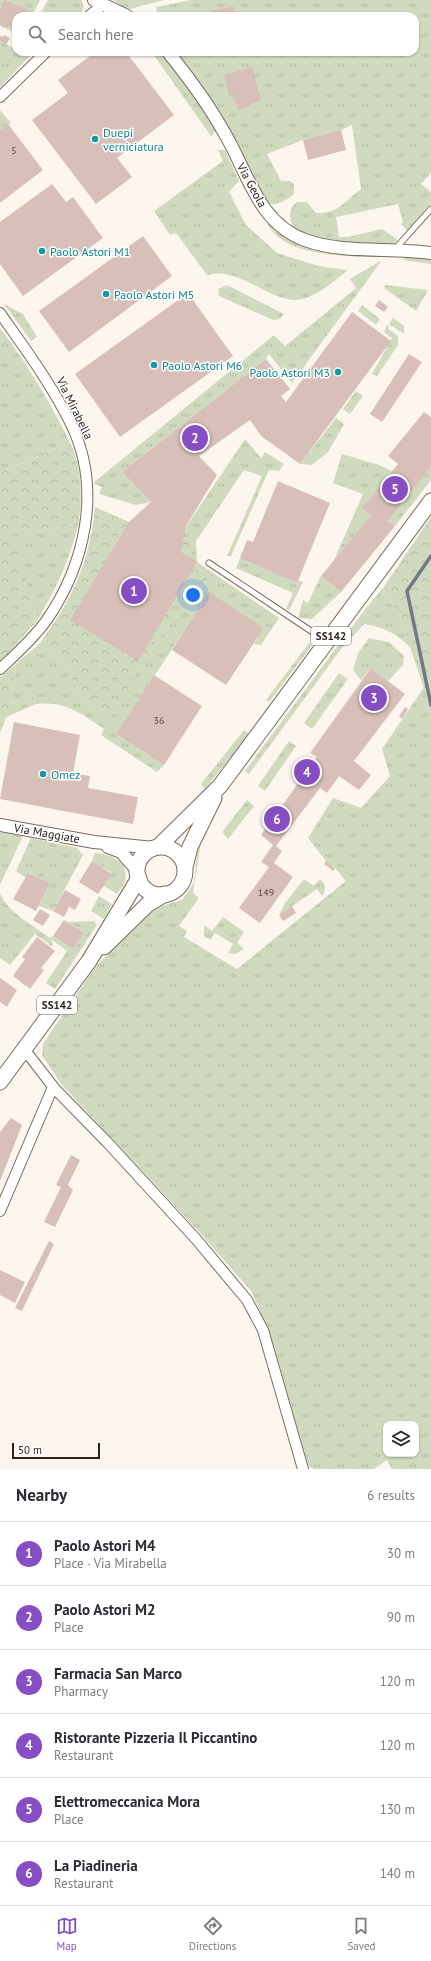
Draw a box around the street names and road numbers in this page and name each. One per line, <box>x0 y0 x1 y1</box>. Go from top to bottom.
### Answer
street label: Via Geola <box>233 159 270 210</box>
street label: Via Mirabella <box>53 373 97 442</box>
road number: SS142 <box>311 627 351 645</box>
street label: Via Maggiate <box>12 820 81 846</box>
road number: SS142 <box>37 996 77 1014</box>

